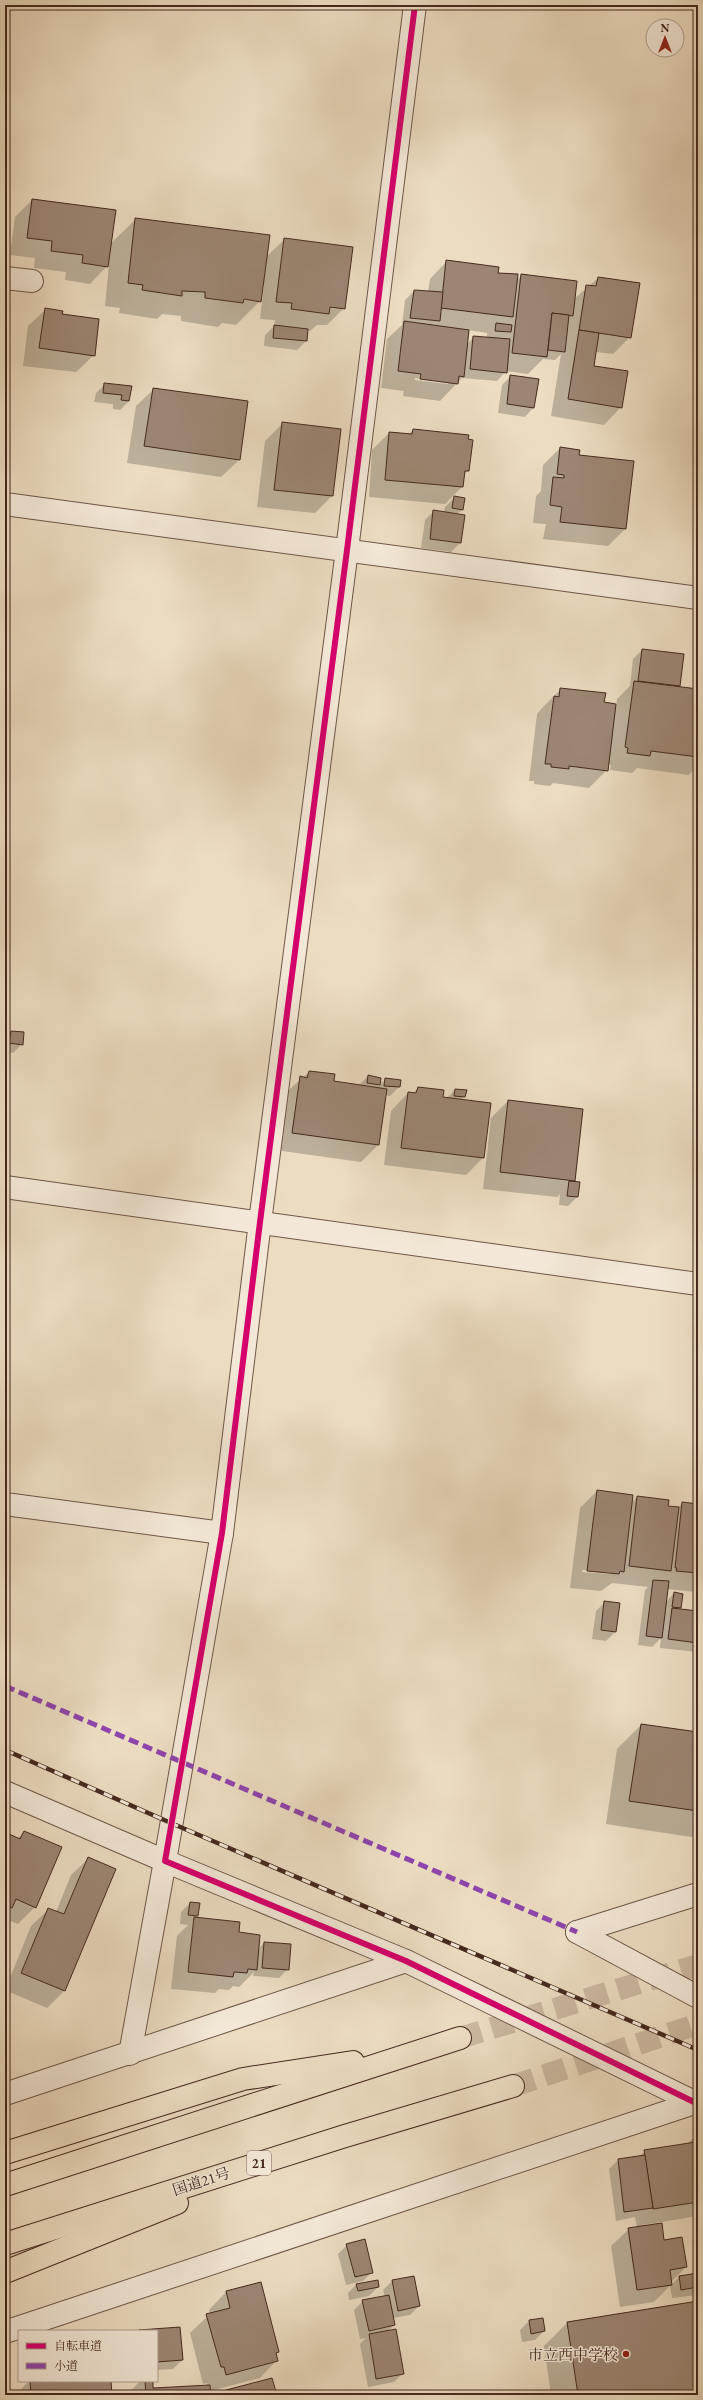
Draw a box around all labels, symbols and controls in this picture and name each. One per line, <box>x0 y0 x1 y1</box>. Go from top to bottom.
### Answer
north arrow <box>645 18 685 58</box>
text: N <box>661 21 670 35</box>
road number: 21 <box>247 2151 271 2175</box>
street label: 国道21号 <box>170 2163 232 2199</box>
legend <box>18 2330 158 2382</box>
text: 自転車道 <box>54 2338 102 2354</box>
place label: 市立西中学校 <box>528 2345 618 2364</box>
marker: 市立西中学校 <box>621 2349 631 2359</box>
text: 小道 <box>54 2358 78 2374</box>

